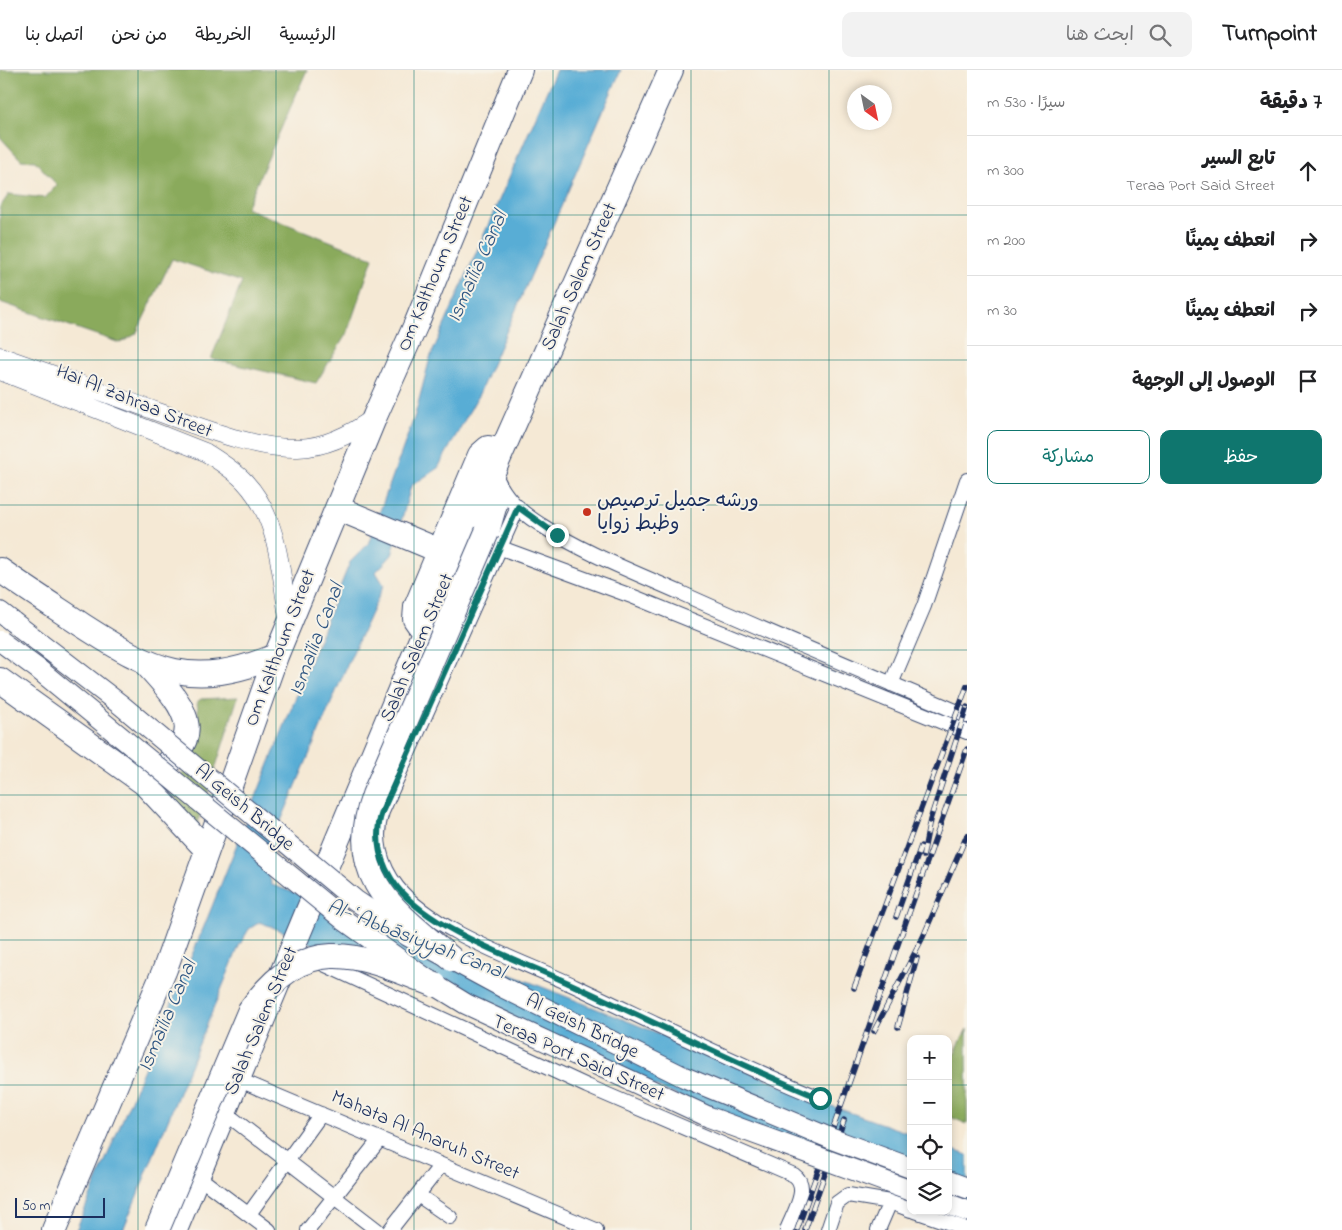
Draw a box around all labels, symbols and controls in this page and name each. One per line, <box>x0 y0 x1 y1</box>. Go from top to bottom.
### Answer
search box <box>842 12 1192 57</box>
text: Turnpoint <box>1222 17 1317 52</box>
icon: search <box>1146 21 1174 49</box>
text: ابحث هنا <box>1066 22 1134 49</box>
text: اتصل بنا <box>25 23 83 49</box>
text: من نحن <box>111 23 167 49</box>
text: الخريطة <box>195 23 251 49</box>
text: الرئيسية <box>279 23 336 49</box>
north arrow <box>847 85 892 130</box>
text: 7 دقيقة <box>1260 88 1322 118</box>
text: سيرًا · 530 m <box>987 91 1065 115</box>
text: تابع السير <box>1203 146 1275 173</box>
icon: ahead <box>1294 157 1322 185</box>
text: 300 m <box>987 159 1024 183</box>
text: Teraa Port Said Street <box>1126 174 1275 198</box>
street label: Om Kalthoum Street <box>390 191 482 356</box>
street label: Salah Salem Street <box>534 198 626 356</box>
water label: Ismaïlia Canal <box>440 204 517 327</box>
icon: right <box>1294 227 1322 255</box>
text: انعطف يمينًا <box>1185 228 1275 255</box>
text: 200 m <box>987 229 1025 253</box>
icon: right <box>1294 297 1322 325</box>
text: انعطف يمينًا <box>1185 298 1275 325</box>
text: 30 m <box>987 299 1017 323</box>
street label: Hai Al Zahraa Street <box>51 357 217 447</box>
icon: arrive <box>1294 367 1322 395</box>
text: الوصول إلى الوجهة <box>1132 368 1275 395</box>
button: مشاركة <box>987 430 1150 484</box>
button: حفظ <box>1160 430 1322 484</box>
place label: ورشه جميل ترصيص وظبط زوايا <box>597 487 759 539</box>
marker: ورشه جميل ترصيص وظبط زوايا <box>581 506 593 518</box>
route end <box>546 524 569 547</box>
street label: Om Kalthoum Street <box>238 565 324 731</box>
street label: Salah Salem Street <box>374 569 463 727</box>
water label: Ismaïlia Canal <box>282 577 353 701</box>
street label: Al Geish Bridge <box>187 757 300 859</box>
water label: Al-ʿAbbāsiyyah Canal <box>322 892 512 989</box>
street label: Salah Salem Street <box>218 942 307 1100</box>
water label: Ismaïlia Canal <box>131 953 206 1077</box>
street label: Al Geish Bridge <box>520 987 644 1068</box>
street label: Teraa Port Said Street <box>487 1008 669 1110</box>
map controls <box>907 1035 952 1215</box>
button: + <box>907 1035 952 1080</box>
button: − <box>907 1080 952 1125</box>
street label: Mahata Al Anaruh Street <box>326 1083 524 1189</box>
route start <box>809 1087 832 1110</box>
button: locate <box>907 1125 952 1170</box>
button: layers <box>907 1170 952 1215</box>
scale bar <box>15 1195 105 1218</box>
text: 50 m <box>22 1196 50 1217</box>

